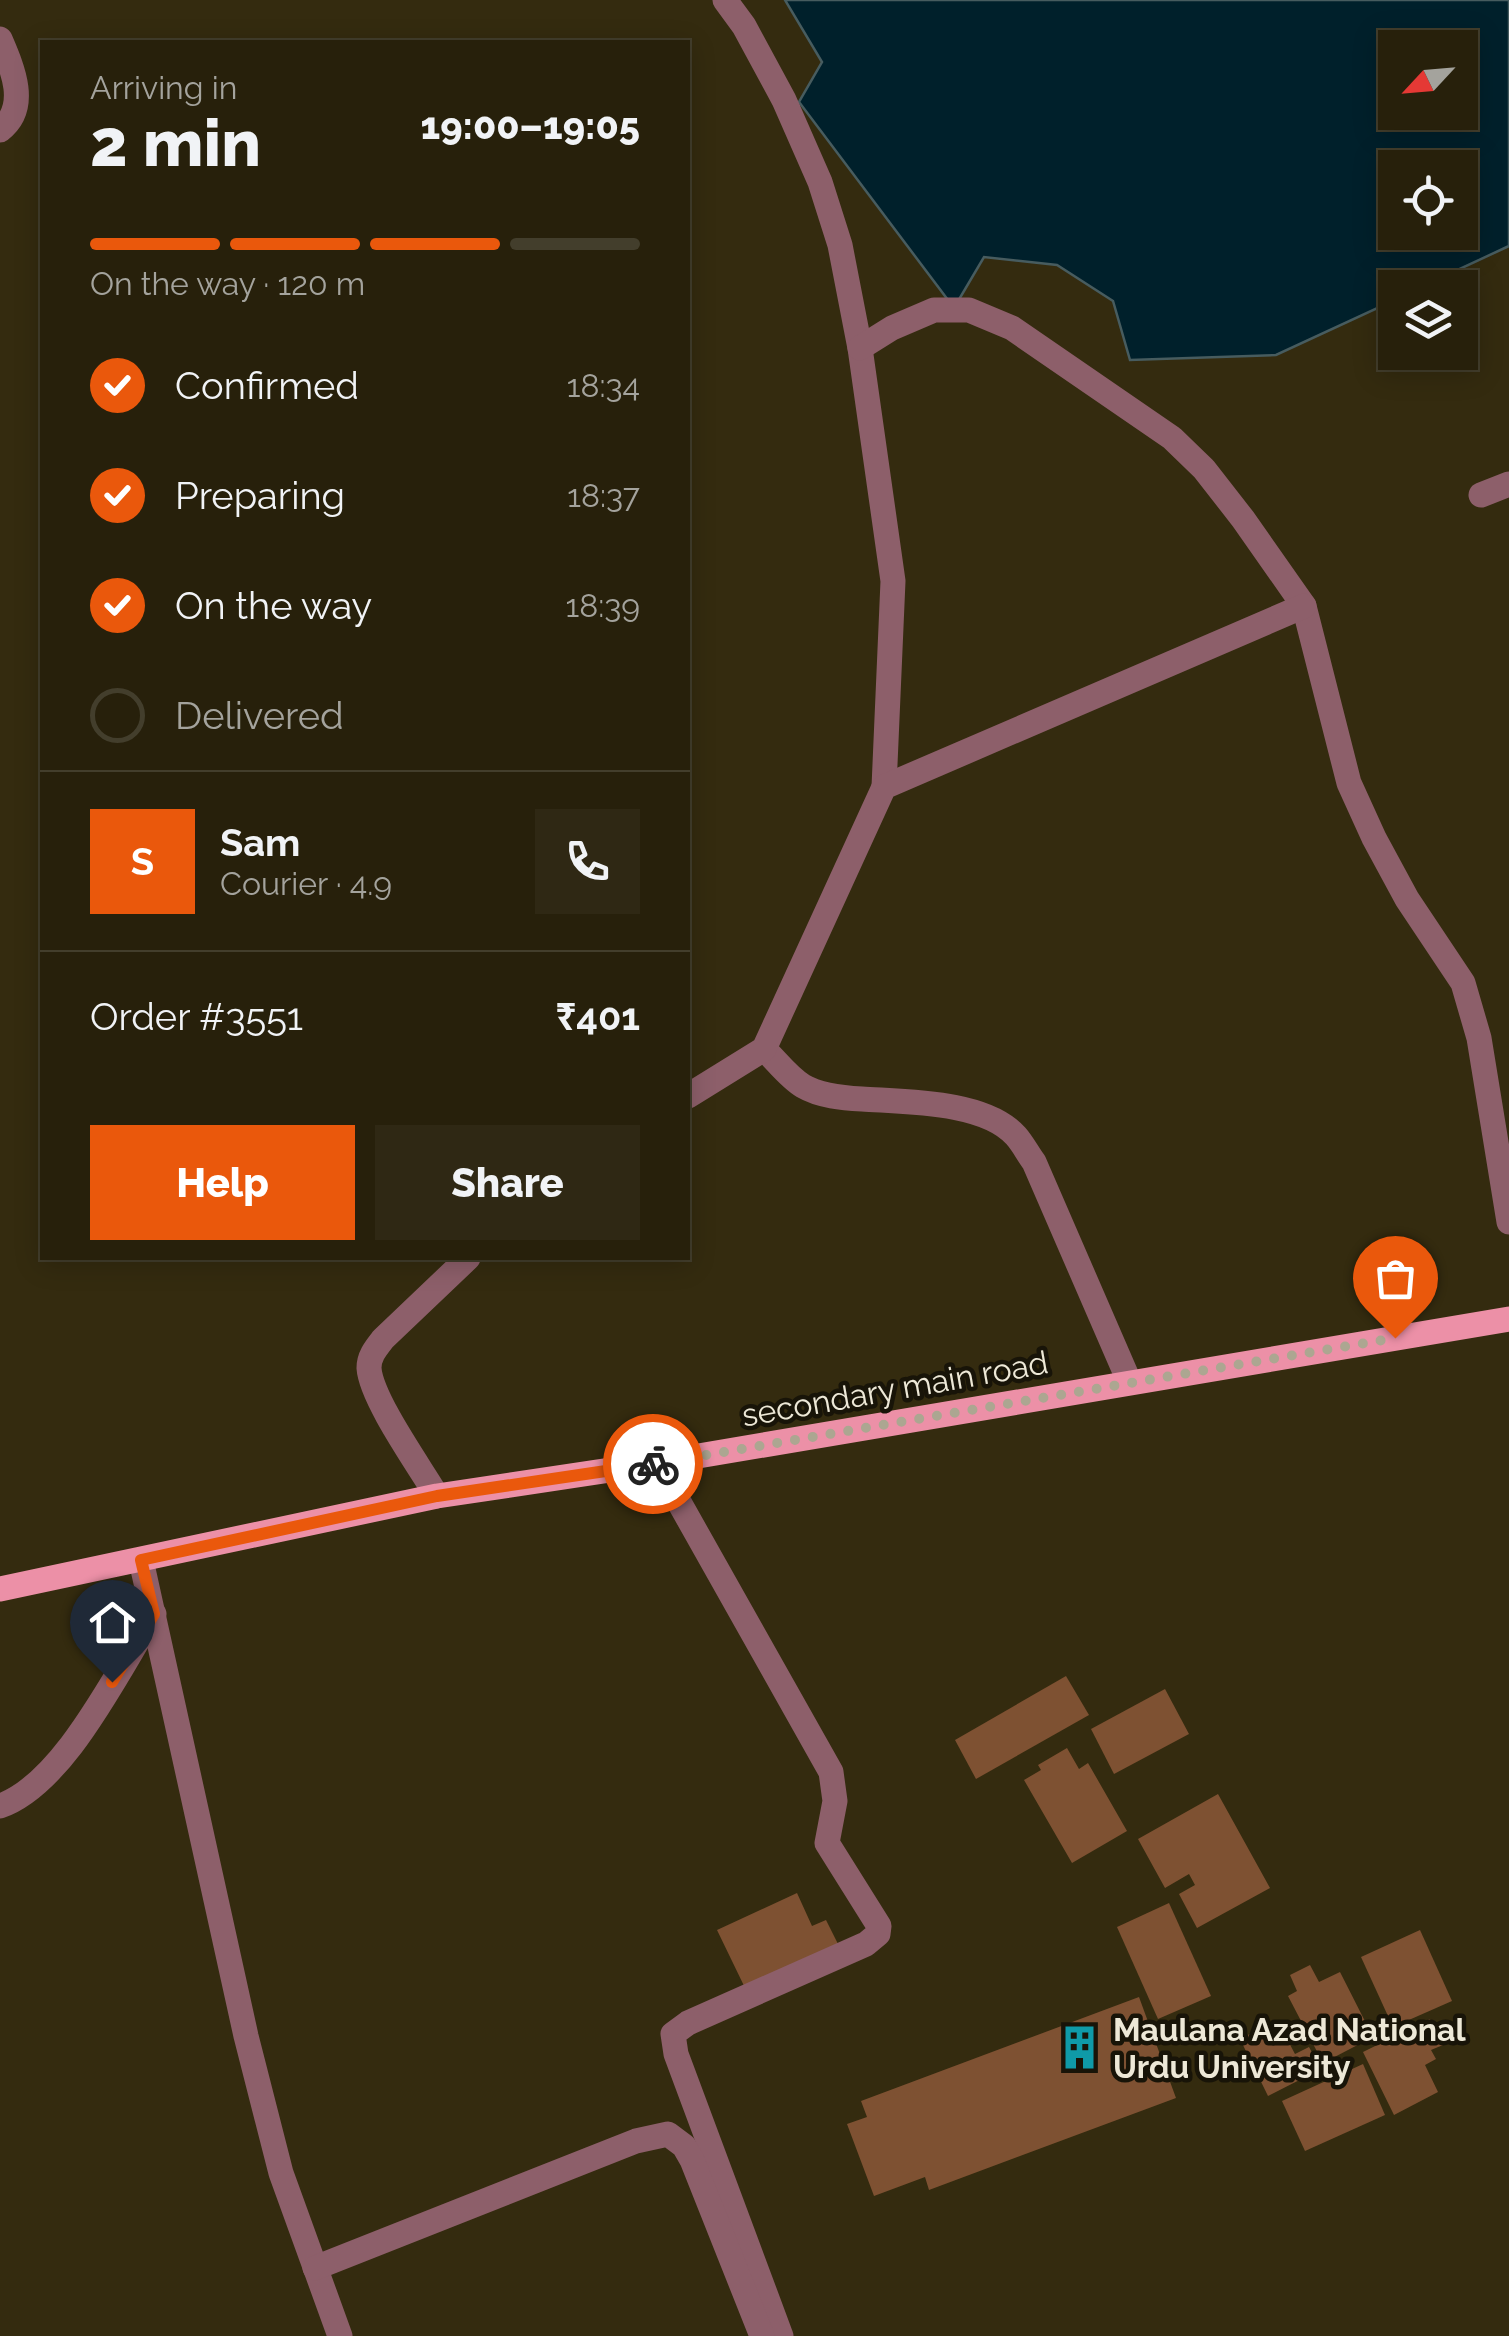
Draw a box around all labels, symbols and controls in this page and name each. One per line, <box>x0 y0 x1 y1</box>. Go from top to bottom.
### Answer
north arrow <box>1378 30 1478 130</box>
map controls <box>1378 30 1478 370</box>
text: Arriving in <box>90 69 237 106</box>
text: 19:00–19:05 <box>420 103 640 148</box>
text: 2 min <box>90 105 261 181</box>
button: locate <box>1378 150 1478 250</box>
text: On the way · 120 m <box>90 265 365 302</box>
button: layers <box>1378 270 1478 370</box>
icon: check <box>90 358 145 413</box>
text: Confirmed <box>175 363 359 408</box>
text: 18:34 <box>567 367 640 404</box>
icon: check <box>90 468 145 523</box>
text: Preparing <box>175 473 345 518</box>
text: 18:37 <box>567 477 640 514</box>
icon: check <box>90 578 145 633</box>
text: On the way <box>175 583 372 628</box>
text: 18:39 <box>565 587 640 624</box>
text: Delivered <box>175 693 344 738</box>
button: phone <box>535 809 640 914</box>
text: Sam <box>220 820 300 865</box>
text: S <box>131 839 154 884</box>
text: Courier · 4.9 <box>220 865 392 902</box>
text: Order #3551 <box>90 994 303 1039</box>
text: ₹401 <box>556 994 640 1039</box>
button: Help <box>90 1125 355 1240</box>
button: Share <box>375 1125 640 1240</box>
pin <box>1353 1236 1438 1339</box>
icon: bag <box>1368 1251 1423 1306</box>
street label: secondary main road <box>739 1343 1051 1434</box>
courier <box>603 1414 703 1514</box>
icon: bike <box>626 1437 681 1492</box>
pin <box>70 1580 155 1683</box>
icon: home <box>85 1595 140 1650</box>
place label: Maulana Azad National Urdu University <box>1113 2011 1466 2085</box>
building icon: Maulana Azad National Urdu University <box>1056 2024 1104 2072</box>

